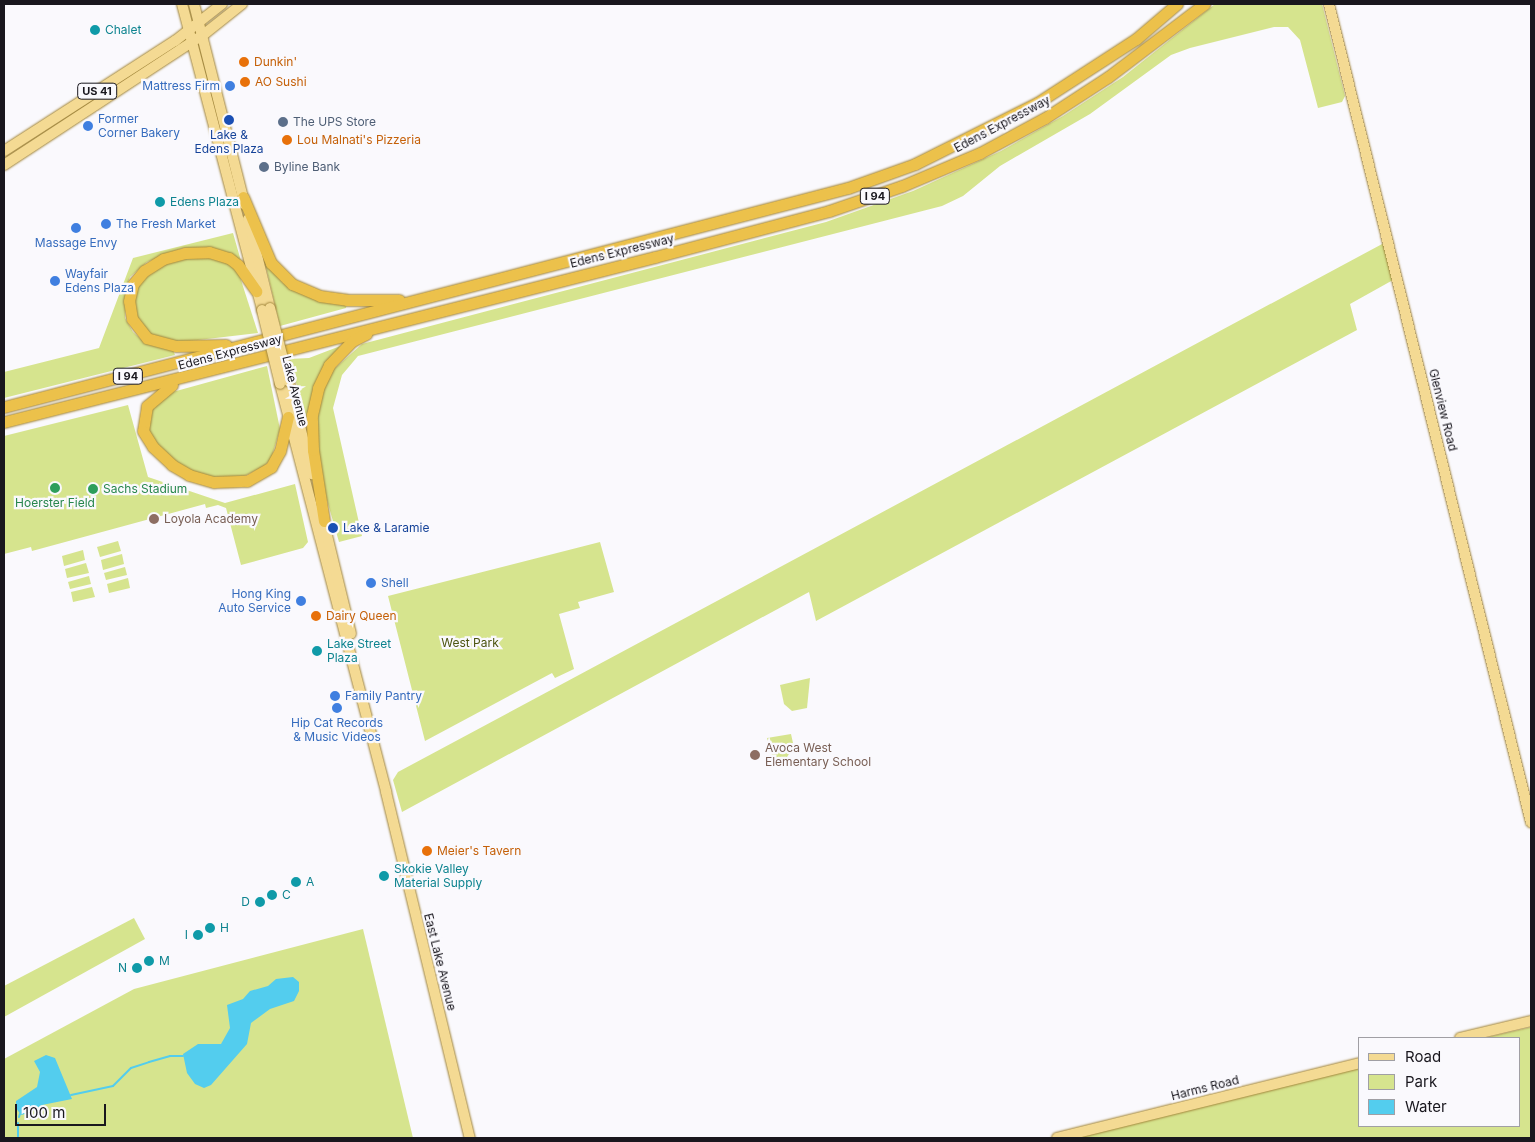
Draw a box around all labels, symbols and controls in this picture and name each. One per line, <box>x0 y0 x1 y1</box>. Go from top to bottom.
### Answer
place label: Chalet <box>105 23 141 37</box>
marker: Chalet <box>89 24 101 36</box>
place label: Dunkin' <box>254 55 297 69</box>
marker: Dunkin' <box>238 56 250 68</box>
place label: AO Sushi <box>255 75 307 89</box>
marker: AO Sushi <box>239 76 251 88</box>
place label: Mattress Firm <box>142 79 220 93</box>
marker: Mattress Firm <box>224 80 236 92</box>
road number: US 41 <box>77 82 117 100</box>
street label: Edens Expressway <box>952 93 1052 155</box>
place label: Former Corner Bakery <box>98 112 180 140</box>
marker: Lake & Edens Plaza <box>223 114 235 126</box>
place label: The UPS Store <box>293 115 376 129</box>
marker: The UPS Store <box>277 116 289 128</box>
marker: Former Corner Bakery <box>82 120 94 132</box>
place label: Lake & Edens Plaza <box>194 128 264 156</box>
place label: Lou Malnati's Pizzeria <box>297 133 421 147</box>
marker: Lou Malnati's Pizzeria <box>281 134 293 146</box>
place label: Byline Bank <box>274 160 340 174</box>
marker: Byline Bank <box>258 161 270 173</box>
road number: I 94 <box>859 188 891 205</box>
place label: Edens Plaza <box>170 195 239 209</box>
marker: Edens Plaza <box>154 196 166 208</box>
place label: The Fresh Market <box>116 217 216 231</box>
marker: The Fresh Market <box>100 218 112 230</box>
marker: Massage Envy <box>70 222 82 234</box>
street label: Edens Expressway <box>569 231 675 271</box>
place label: Massage Envy <box>35 236 117 250</box>
place label: Wayfair Edens Plaza <box>65 267 134 295</box>
marker: Wayfair Edens Plaza <box>49 275 61 287</box>
street label: Edens Expressway <box>177 331 283 373</box>
street label: Lake Avenue <box>279 354 311 428</box>
street label: Glenview Road <box>1426 367 1460 453</box>
road number: I 94 <box>112 368 144 384</box>
marker: Hoerster Field <box>49 482 61 494</box>
place label: Sachs Stadium <box>103 482 187 496</box>
marker: Sachs Stadium <box>87 483 99 495</box>
place label: Hoerster Field <box>15 496 95 510</box>
place label: Loyola Academy <box>164 512 258 526</box>
marker: Loyola Academy <box>148 513 160 525</box>
place label: Lake & Laramie <box>343 521 430 535</box>
marker: Lake & Laramie <box>327 522 339 534</box>
place label: Shell <box>381 576 409 590</box>
marker: Shell <box>365 577 377 589</box>
place label: Hong King Auto Service <box>218 587 291 615</box>
marker: Hong King Auto Service <box>295 595 307 607</box>
place label: Dairy Queen <box>326 609 396 623</box>
marker: Dairy Queen <box>310 610 322 622</box>
park label: West Park <box>441 636 499 650</box>
place label: Lake Street Plaza <box>327 637 391 665</box>
marker: Lake Street Plaza <box>311 645 323 657</box>
place label: Family Pantry <box>345 689 422 703</box>
marker: Family Pantry <box>329 690 341 702</box>
marker: Hip Cat Records & Music Videos <box>331 702 343 714</box>
place label: Hip Cat Records & Music Videos <box>291 716 383 744</box>
place label: Avoca West Elementary School <box>765 741 871 769</box>
marker: Avoca West Elementary School <box>749 749 761 761</box>
place label: Meier's Tavern <box>437 844 521 858</box>
marker: Meier's Tavern <box>421 845 433 857</box>
place label: Skokie Valley Material Supply <box>394 862 482 890</box>
marker: Skokie Valley Material Supply <box>378 870 390 882</box>
place label: A <box>306 875 314 889</box>
marker: A <box>290 876 302 888</box>
place label: C <box>282 888 291 902</box>
marker: C <box>266 889 278 901</box>
place label: D <box>241 895 250 909</box>
marker: D <box>254 896 266 908</box>
street label: East Lake Avenue <box>421 912 459 1012</box>
place label: H <box>220 921 229 935</box>
marker: H <box>204 922 216 934</box>
place label: I <box>185 928 188 942</box>
marker: I <box>192 929 204 941</box>
place label: M <box>159 954 170 968</box>
marker: M <box>143 955 155 967</box>
place label: N <box>118 961 127 975</box>
marker: N <box>131 962 143 974</box>
legend <box>1358 1037 1520 1127</box>
text: Road <box>1405 1047 1441 1066</box>
text: Park <box>1405 1072 1437 1091</box>
street label: Harms Road <box>1170 1073 1240 1103</box>
scale bar <box>18 1094 109 1126</box>
text: Water <box>1405 1097 1447 1116</box>
text: 100 m <box>23 1103 65 1122</box>

